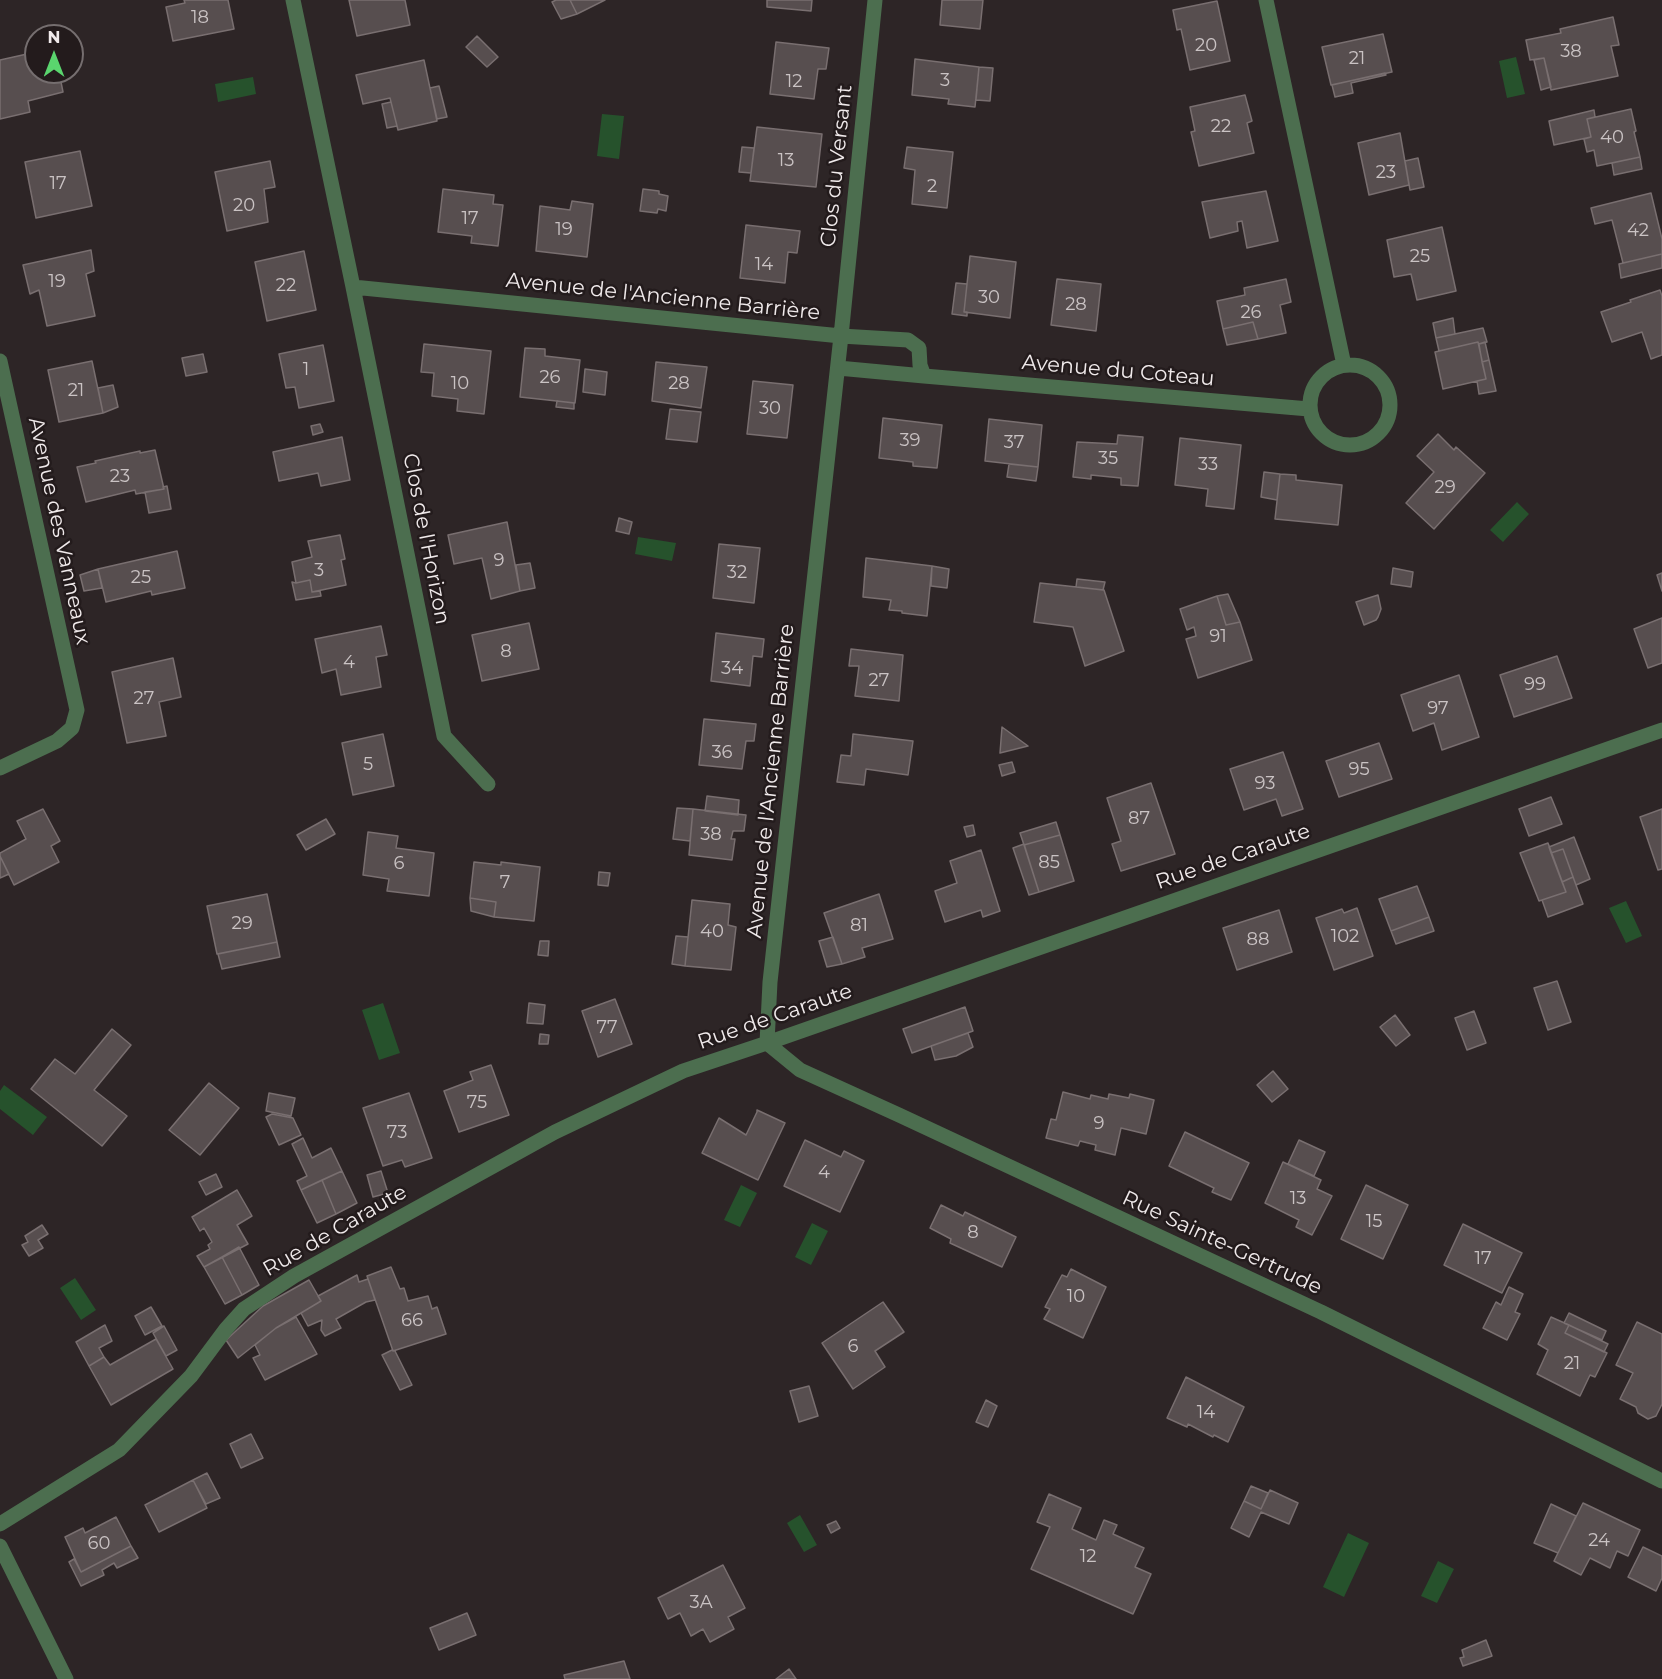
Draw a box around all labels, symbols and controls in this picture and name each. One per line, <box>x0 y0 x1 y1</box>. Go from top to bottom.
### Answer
house number: 18 <box>191 7 209 29</box>
north arrow <box>24 24 84 84</box>
text: N <box>48 28 60 47</box>
house number: 20 <box>1195 35 1217 57</box>
house number: 38 <box>1560 41 1582 63</box>
house number: 21 <box>1349 48 1365 70</box>
house number: 3 <box>940 70 950 92</box>
house number: 12 <box>786 71 802 93</box>
street label: Clos du Versant <box>816 84 858 248</box>
house number: 22 <box>1211 116 1231 138</box>
house number: 40 <box>1600 127 1624 149</box>
house number: 13 <box>778 150 794 172</box>
house number: 23 <box>1376 162 1396 184</box>
house number: 17 <box>49 173 67 195</box>
house number: 2 <box>927 176 937 198</box>
house number: 20 <box>233 195 255 217</box>
house number: 17 <box>461 208 479 230</box>
house number: 19 <box>555 219 573 241</box>
house number: 42 <box>1627 220 1649 242</box>
house number: 25 <box>1410 246 1430 268</box>
house number: 14 <box>755 254 773 276</box>
street label: Avenue de l'Ancienne Barrière <box>505 268 821 326</box>
house number: 19 <box>48 271 66 293</box>
house number: 22 <box>276 275 296 297</box>
house number: 30 <box>978 287 1000 309</box>
house number: 28 <box>1065 294 1087 316</box>
house number: 26 <box>1240 302 1262 324</box>
street label: Avenue du Coteau <box>1021 350 1215 392</box>
house number: 1 <box>303 359 309 381</box>
house number: 26 <box>539 367 561 389</box>
house number: 10 <box>451 373 469 395</box>
house number: 28 <box>668 373 690 395</box>
house number: 21 <box>68 380 84 402</box>
house number: 30 <box>759 398 781 420</box>
street label: Avenue des Vanneaux <box>23 415 95 647</box>
house number: 39 <box>899 430 921 452</box>
house number: 37 <box>1004 432 1024 454</box>
house number: 35 <box>1098 448 1118 470</box>
street label: Clos de l'Horizon <box>397 451 455 627</box>
house number: 33 <box>1198 454 1218 476</box>
house number: 23 <box>110 466 130 488</box>
house number: 29 <box>1434 477 1456 499</box>
house number: 9 <box>494 550 504 572</box>
house number: 3 <box>314 560 324 582</box>
house number: 32 <box>727 562 747 584</box>
house number: 25 <box>131 567 151 589</box>
street label: Avenue de l'Ancienne Barrière <box>742 623 800 939</box>
house number: 91 <box>1209 626 1227 648</box>
house number: 8 <box>500 641 512 663</box>
house number: 4 <box>343 652 355 674</box>
house number: 34 <box>721 658 743 680</box>
house number: 27 <box>869 670 889 692</box>
house number: 99 <box>1524 674 1546 696</box>
house number: 27 <box>134 688 154 710</box>
house number: 97 <box>1427 698 1449 720</box>
house number: 36 <box>711 742 733 764</box>
house number: 5 <box>363 754 373 776</box>
house number: 95 <box>1348 759 1370 781</box>
house number: 93 <box>1255 773 1275 795</box>
house number: 87 <box>1128 808 1150 830</box>
street label: Rue de Caraute <box>1152 819 1314 895</box>
house number: 38 <box>700 824 722 846</box>
house number: 85 <box>1038 852 1060 874</box>
house number: 6 <box>394 853 404 875</box>
house number: 7 <box>500 872 510 894</box>
house number: 29 <box>231 913 253 935</box>
house number: 81 <box>850 915 868 937</box>
house number: 40 <box>700 921 724 943</box>
house number: 102 <box>1331 926 1359 948</box>
house number: 88 <box>1247 929 1269 951</box>
street label: Rue de Caraute <box>694 979 856 1055</box>
house number: 77 <box>596 1017 618 1039</box>
house number: 75 <box>467 1092 487 1114</box>
house number: 9 <box>1094 1113 1104 1135</box>
house number: 73 <box>387 1122 407 1144</box>
house number: 4 <box>818 1162 830 1184</box>
street label: Rue de Caraute <box>259 1180 411 1282</box>
street label: Rue Sainte-Gertrude <box>1118 1186 1326 1300</box>
house number: 13 <box>1290 1188 1306 1210</box>
house number: 15 <box>1366 1211 1382 1233</box>
house number: 8 <box>967 1222 979 1244</box>
house number: 17 <box>1474 1248 1492 1270</box>
house number: 10 <box>1067 1286 1085 1308</box>
house number: 66 <box>401 1310 423 1332</box>
house number: 6 <box>848 1336 858 1358</box>
house number: 21 <box>1564 1353 1580 1375</box>
house number: 14 <box>1197 1402 1215 1424</box>
house number: 24 <box>1588 1530 1610 1552</box>
house number: 60 <box>88 1533 110 1555</box>
house number: 12 <box>1080 1546 1096 1568</box>
house number: 3A <box>689 1592 713 1614</box>

